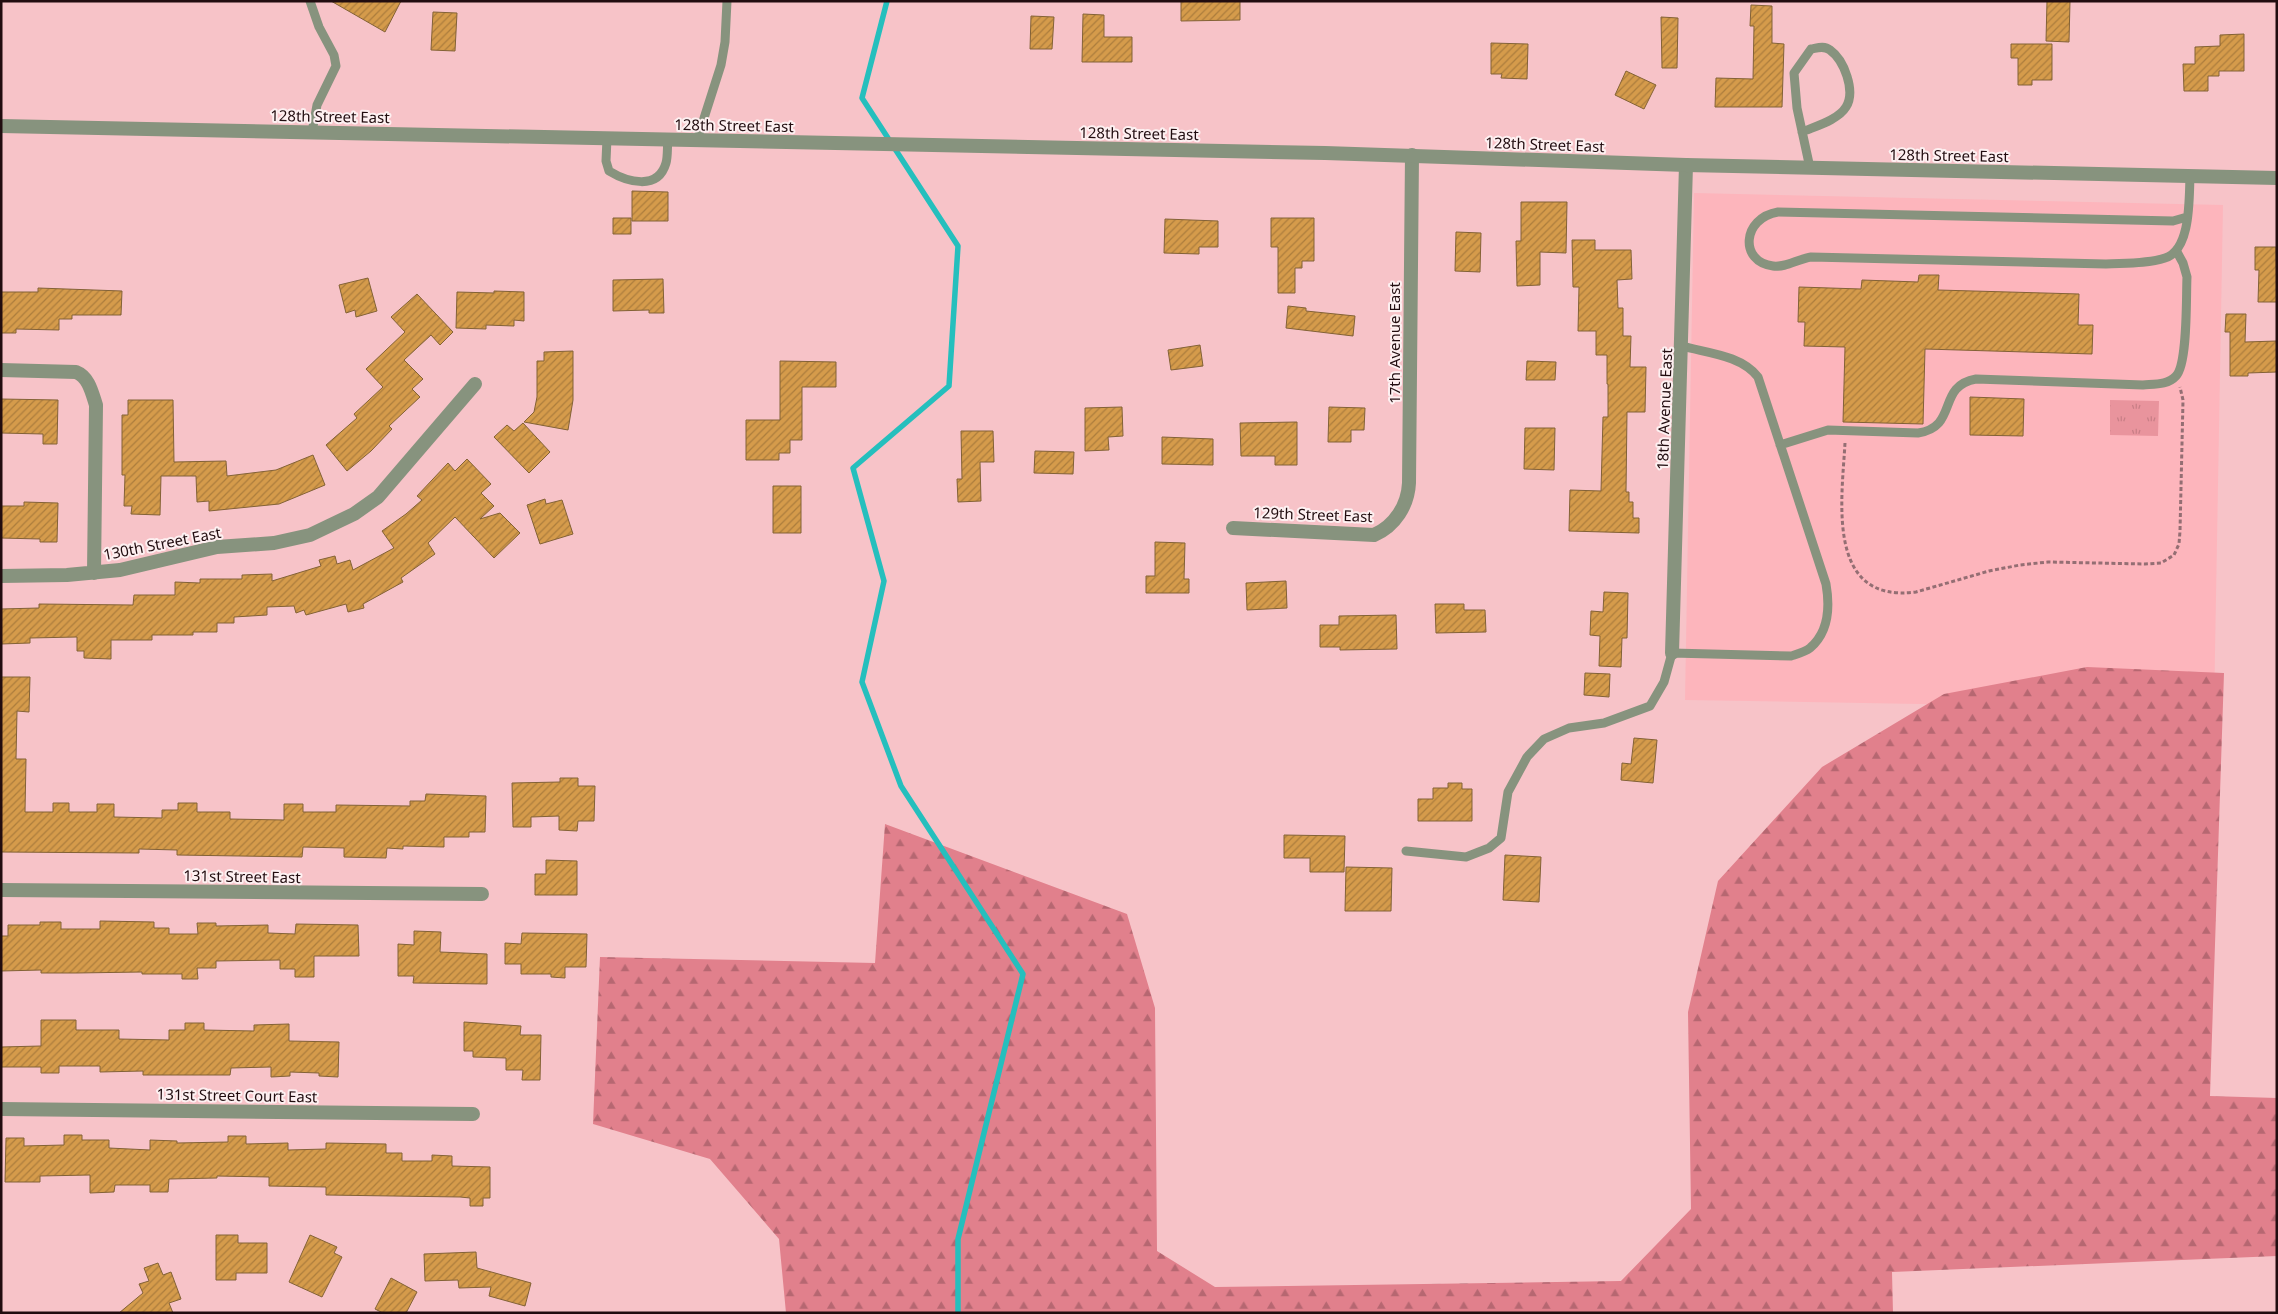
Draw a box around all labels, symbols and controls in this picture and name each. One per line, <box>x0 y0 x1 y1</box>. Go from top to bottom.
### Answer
street label: 128th Street East <box>270 105 390 127</box>
street label: 128th Street East <box>674 114 794 136</box>
street label: 128th Street East <box>1079 122 1199 144</box>
street label: 128th Street East <box>1485 132 1606 156</box>
street label: 128th Street East <box>1889 144 2009 166</box>
street label: 17th Avenue East <box>1384 282 1404 404</box>
street label: 18th Avenue East <box>1652 347 1676 470</box>
street label: 129th Street East <box>1253 502 1374 526</box>
street label: 130th Street East <box>101 522 223 564</box>
street label: 131st Street East <box>183 865 301 887</box>
street label: 131st Street Court East <box>156 1084 318 1106</box>

